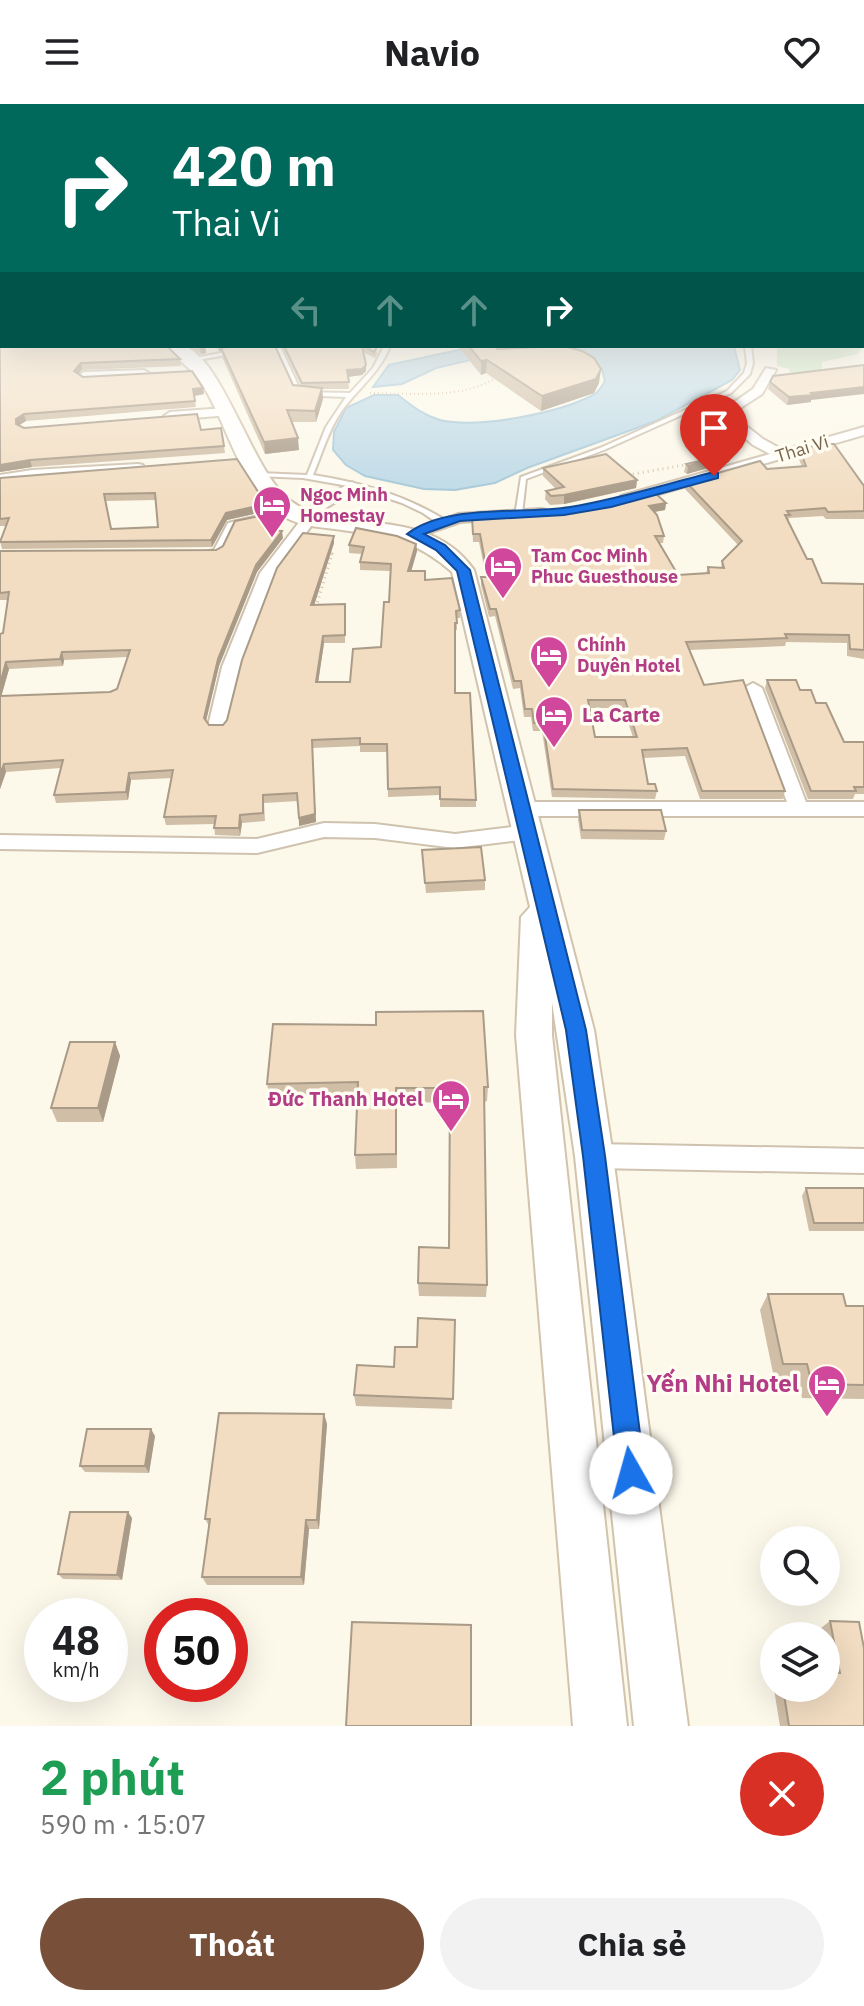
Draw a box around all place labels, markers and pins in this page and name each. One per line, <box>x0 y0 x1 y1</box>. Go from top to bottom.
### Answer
pin <box>680 394 748 476</box>
place label: Ngoc Minh Homestay <box>300 483 388 527</box>
hotel icon: Ngoc Minh Homestay <box>251 484 293 539</box>
place label: Tam Coc Minh Phuc Guesthouse <box>531 544 678 588</box>
hotel icon: Tam Coc Minh Phuc Guesthouse <box>482 545 524 600</box>
place label: Chính Duyên Hotel <box>577 633 681 677</box>
hotel icon: Chính Duyên Hotel <box>528 634 570 689</box>
hotel icon: La Carte <box>533 694 575 749</box>
place label: La Carte <box>582 701 660 728</box>
hotel icon: Đức Thanh Hotel <box>430 1078 472 1133</box>
place label: Đức Thanh Hotel <box>268 1085 423 1112</box>
hotel icon: Yến Nhi Hotel <box>806 1363 848 1418</box>
place label: Yến Nhi Hotel <box>647 1367 799 1399</box>

